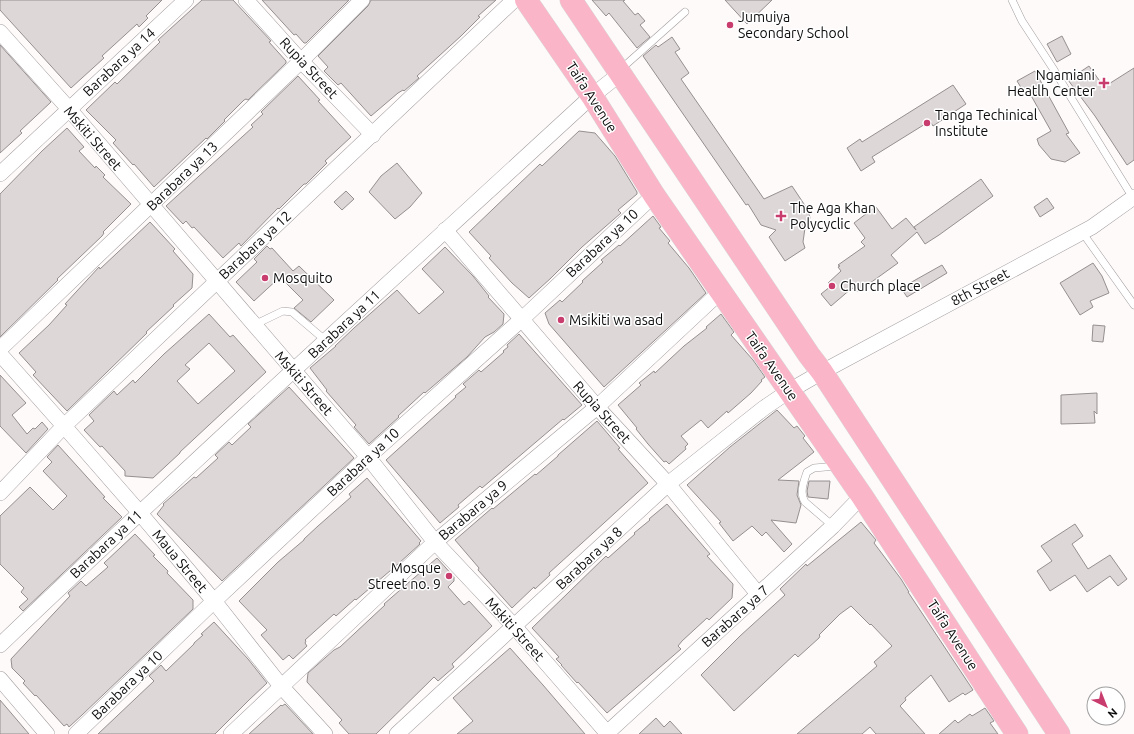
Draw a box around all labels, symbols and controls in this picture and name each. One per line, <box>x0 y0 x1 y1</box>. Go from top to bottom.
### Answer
place label: Jumuiya Secondary School <box>738 9 849 41</box>
marker: Jumuiya Secondary School <box>725 20 735 30</box>
street label: Barabara ya 14 <box>80 25 158 99</box>
street label: Rupia Street <box>277 34 342 102</box>
street label: Taifa Avenue <box>563 59 621 135</box>
place label: Ngamiani Heatlh Center <box>1007 67 1096 99</box>
marker: Ngamiani Heatlh Center <box>1098 77 1110 89</box>
street label: Mskiti Street <box>61 103 126 174</box>
place label: Tanga Techinical Institute <box>935 107 1038 139</box>
marker: Tanga Techinical Institute <box>922 118 932 128</box>
street label: Barabara ya 13 <box>143 138 221 214</box>
place label: The Aga Khan Polycyclic <box>790 200 876 232</box>
street label: Barabara ya 10 <box>563 206 641 280</box>
street label: Barabara ya 12 <box>216 208 294 282</box>
marker: The Aga Khan Polycyclic <box>775 210 787 222</box>
street label: 8th Street <box>948 265 1012 309</box>
place label: Mosquito <box>273 270 333 286</box>
marker: Mosquito <box>260 273 270 283</box>
place label: Church place <box>840 278 921 294</box>
marker: Church place <box>827 281 837 291</box>
street label: Barabara ya 11 <box>305 287 383 361</box>
place label: Msikiti wa asad <box>569 312 663 328</box>
marker: Msikiti wa asad <box>556 315 566 325</box>
street label: Taifa Avenue <box>742 328 802 404</box>
street label: Mskiti Street <box>272 348 337 419</box>
street label: Rupia Street <box>570 378 634 447</box>
street label: Barabara ya 10 <box>324 425 402 499</box>
street label: Barabara ya 9 <box>435 477 511 543</box>
street label: Barabara ya 11 <box>67 507 145 581</box>
street label: Barabara ya 8 <box>553 523 625 593</box>
street label: Maua Street <box>149 526 211 596</box>
place label: Mosque Street no. 9 <box>368 560 441 592</box>
marker: Mosque Street no. 9 <box>444 571 454 581</box>
street label: Barabara ya 7 <box>698 582 772 650</box>
street label: Mskiti Street <box>482 594 548 664</box>
street label: Taifa Avenue <box>924 597 982 673</box>
street label: Barabara ya 10 <box>88 647 166 723</box>
north arrow <box>1086 686 1126 726</box>
text: N <box>1106 706 1120 721</box>

